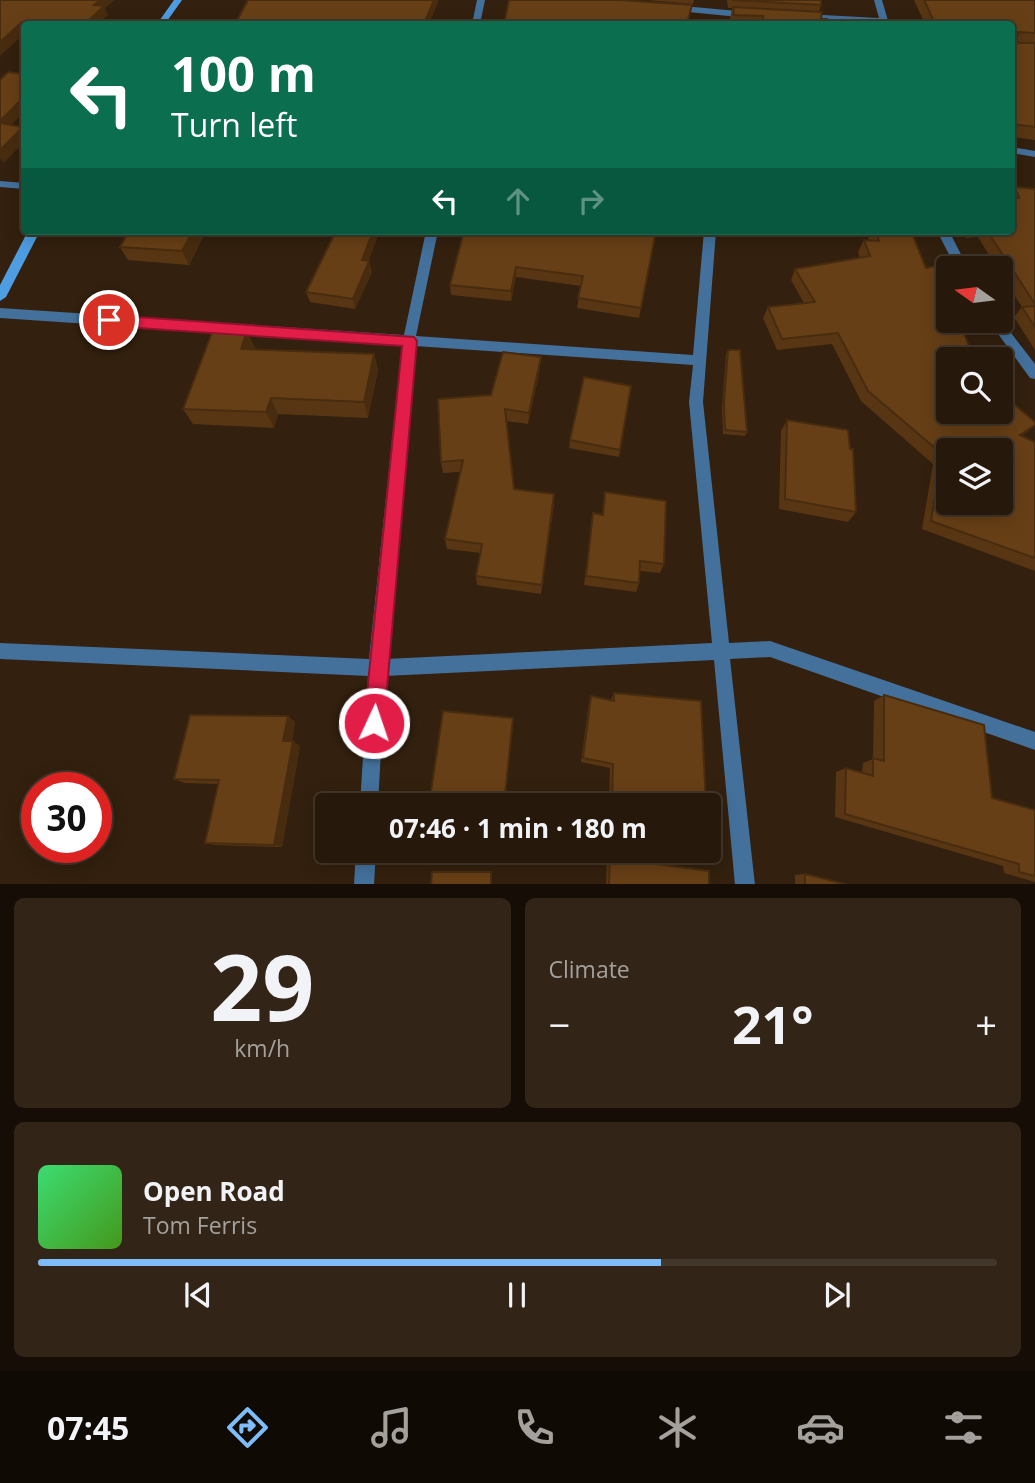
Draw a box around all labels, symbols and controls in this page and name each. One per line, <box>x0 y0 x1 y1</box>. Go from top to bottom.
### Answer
text: 100 m <box>171 40 316 106</box>
icon: left <box>56 49 147 140</box>
text: Turn left <box>171 103 297 146</box>
icon: left <box>426 182 464 220</box>
icon: ahead <box>499 182 537 220</box>
icon: right <box>572 182 610 220</box>
north arrow <box>936 256 1013 332</box>
map controls <box>936 256 1013 515</box>
pin <box>79 290 139 350</box>
icon: arrive <box>90 301 128 339</box>
button: search <box>936 347 1013 424</box>
button: layers <box>936 438 1013 515</box>
position arrow <box>337 686 411 760</box>
speed limit sign: 30 <box>21 772 112 863</box>
text: 07:46 · 1 min · 180 m <box>389 810 647 846</box>
text: 29 <box>210 924 314 1048</box>
text: Climate <box>549 953 630 985</box>
text: 21° <box>732 988 814 1059</box>
text: − <box>549 998 570 1050</box>
text: + <box>975 998 997 1050</box>
text: km/h <box>234 1032 290 1064</box>
text: Open Road <box>143 1173 285 1209</box>
text: Tom Ferris <box>143 1209 257 1241</box>
icon: previous <box>179 1276 217 1314</box>
icon: pause <box>498 1276 536 1314</box>
icon: next <box>818 1276 856 1314</box>
icon: directions <box>223 1403 272 1452</box>
icon: music <box>367 1403 416 1452</box>
icon: phone <box>510 1403 559 1452</box>
icon: climate <box>653 1403 702 1452</box>
icon: car <box>796 1403 845 1452</box>
icon: filters <box>939 1403 988 1452</box>
text: 07:45 <box>47 1406 129 1449</box>

